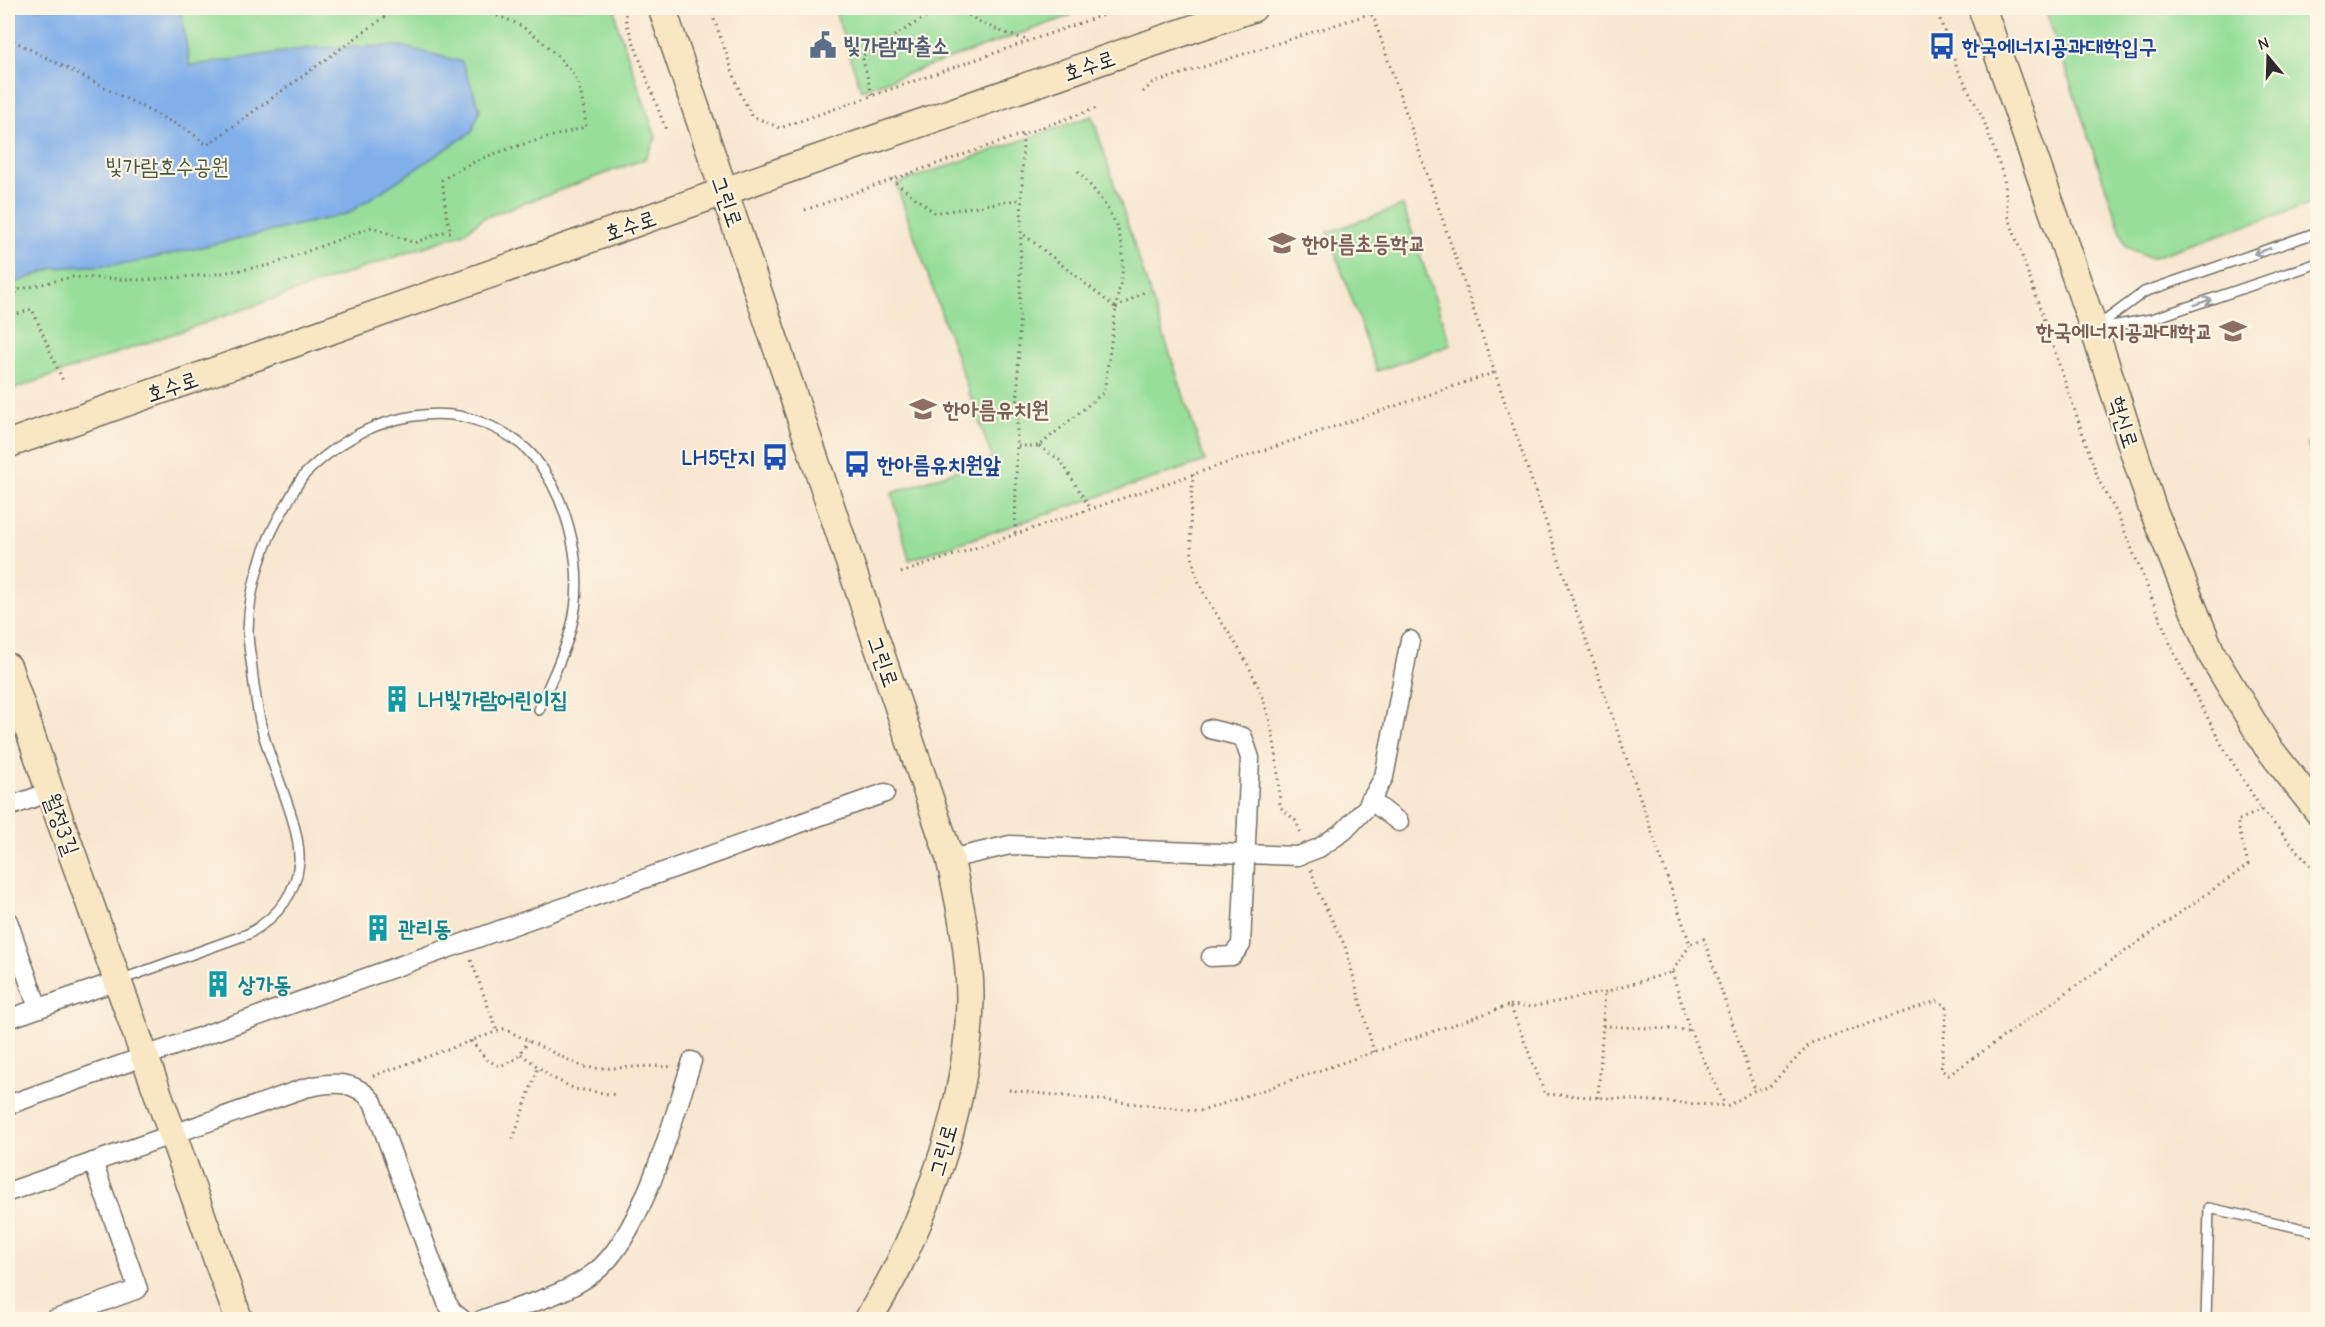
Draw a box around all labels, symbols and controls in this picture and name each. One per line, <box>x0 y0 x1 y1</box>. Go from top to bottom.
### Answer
north arrow <box>2238 27 2298 87</box>
public building icon: 빛가람파출소 <box>808 30 838 60</box>
bus stop icon: 한국에너지공과대학입구 <box>1927 31 1957 61</box>
place label: 빛가람파출소 <box>843 33 949 59</box>
place label: 한국에너지공과대학입구 <box>1961 34 2157 60</box>
text: N <box>2256 34 2271 54</box>
street label: 호수로 <box>1060 45 1119 87</box>
park label: 빛가람호수공원 <box>105 154 229 180</box>
street label: 그린로 <box>706 172 748 231</box>
street label: 호수로 <box>601 205 660 247</box>
school or university icon: 한아름초등학교 <box>1267 228 1297 258</box>
place label: 한아름초등학교 <box>1301 231 1426 257</box>
one-way arrow <box>2253 247 2272 258</box>
one-way arrow <box>2193 296 2212 307</box>
school or university icon: 한국에너지공과대학교 <box>2218 316 2248 346</box>
place label: 한국에너지공과대학교 <box>2035 319 2213 345</box>
street label: 호수로 <box>143 366 202 408</box>
street label: 혁신로 <box>2102 393 2144 452</box>
school or university icon: 한아름유치원 <box>908 394 938 424</box>
place label: 한아름유치원 <box>942 397 1049 423</box>
bus stop icon: LH5단지 <box>760 442 790 472</box>
place label: LH5단지 <box>681 445 755 471</box>
bus stop icon: 한아름유치원앞 <box>842 449 872 479</box>
place label: 한아름유치원앞 <box>876 452 1001 478</box>
street label: 그린로 <box>862 632 904 691</box>
building icon: LH빛가람어린이집 <box>382 684 412 714</box>
place label: LH빛가람어린이집 <box>417 687 568 713</box>
street label: 월정3길 <box>38 790 84 859</box>
building icon: 관리동 <box>363 913 393 943</box>
place label: 관리동 <box>398 916 451 942</box>
building icon: 상가동 <box>203 969 233 999</box>
place label: 상가동 <box>237 972 291 998</box>
street label: 그린로 <box>923 1121 963 1179</box>

